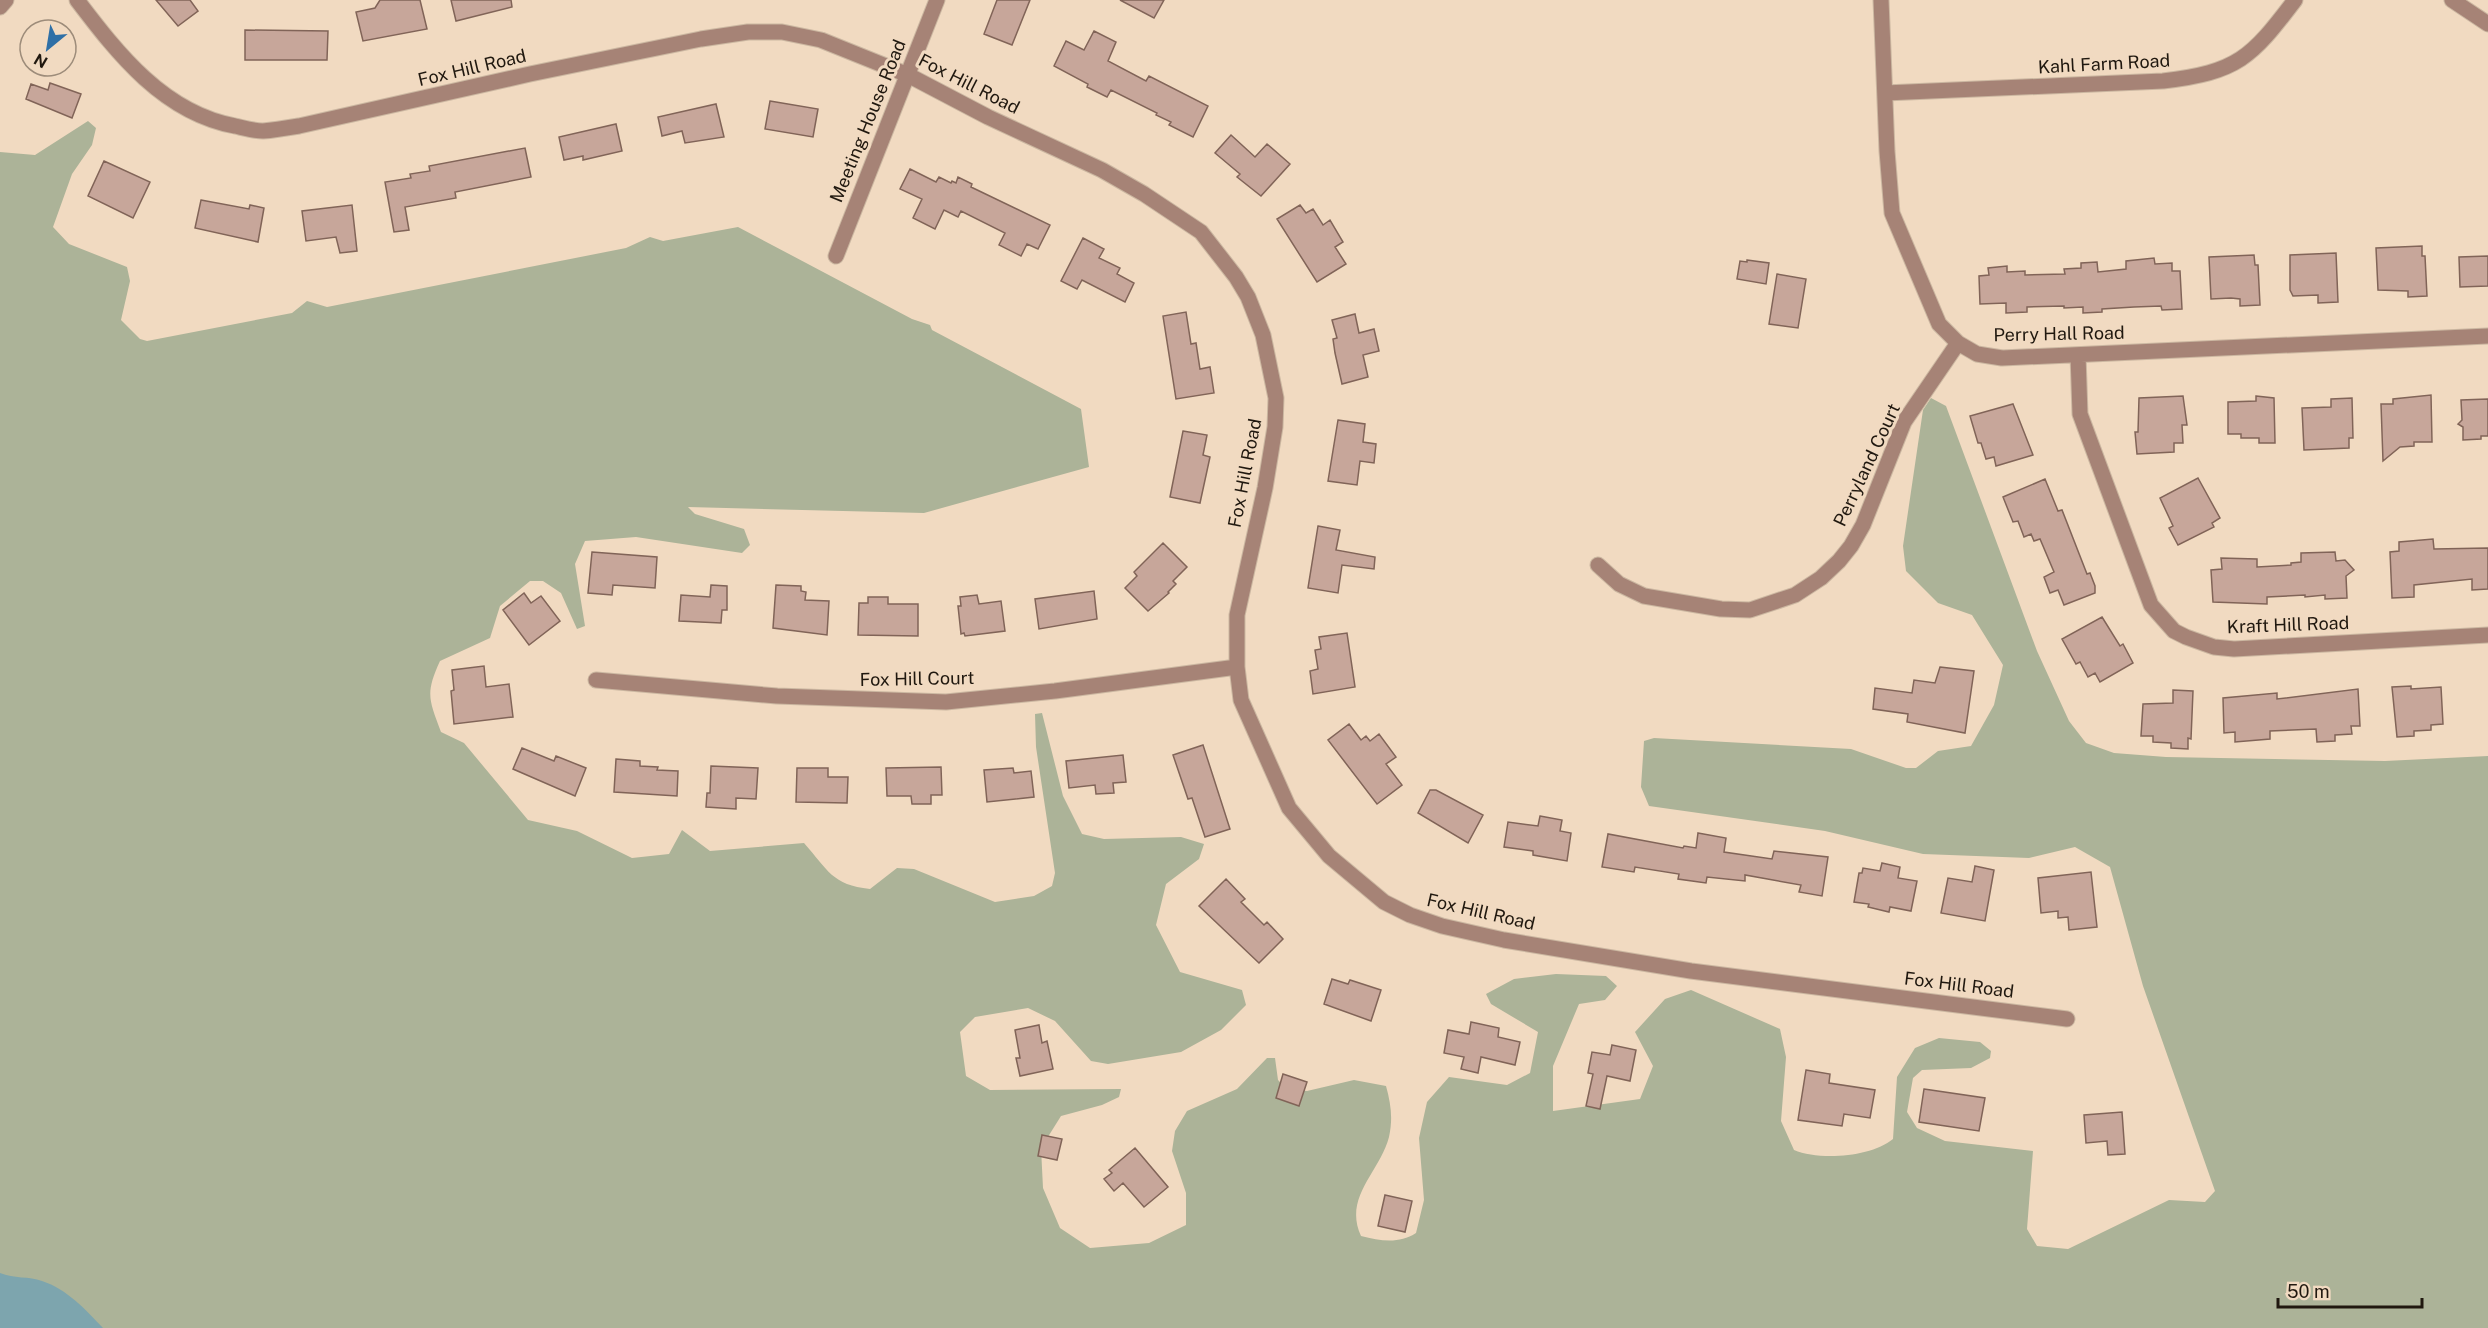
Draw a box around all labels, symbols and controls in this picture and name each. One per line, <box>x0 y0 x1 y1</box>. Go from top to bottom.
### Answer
north arrow <box>18 18 78 78</box>
street label: Meeting House Road <box>825 36 910 205</box>
street label: Fox Hill Road <box>416 45 528 90</box>
text: N <box>31 49 51 72</box>
street label: Fox Hill Road <box>915 49 1023 118</box>
street label: Kahl Farm Road <box>2037 50 2171 77</box>
street label: Perry Hall Road <box>1993 322 2125 345</box>
street label: Perryland Court <box>1829 400 1904 530</box>
street label: Fox Hill Road <box>1224 417 1265 529</box>
street label: Kraft Hill Road <box>2226 612 2350 637</box>
street label: Fox Hill Court <box>859 667 975 690</box>
street label: Fox Hill Road <box>1425 889 1537 934</box>
street label: Fox Hill Road <box>1903 967 2015 1002</box>
scale bar <box>2278 1271 2422 1309</box>
text: 50 m <box>2287 1281 2330 1302</box>

